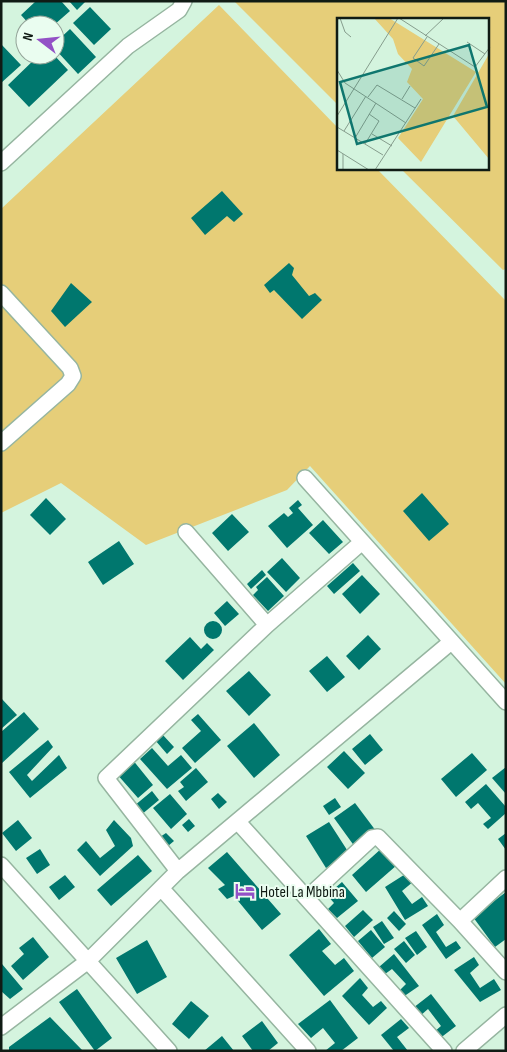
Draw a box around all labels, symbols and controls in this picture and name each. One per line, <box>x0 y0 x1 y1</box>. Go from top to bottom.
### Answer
north arrow <box>15 15 65 65</box>
inset map <box>337 18 490 170</box>
text: N <box>19 31 37 42</box>
hotel icon: Hotel La Mbbina <box>234 880 256 902</box>
place label: Hotel La Mbbina <box>260 883 345 902</box>

